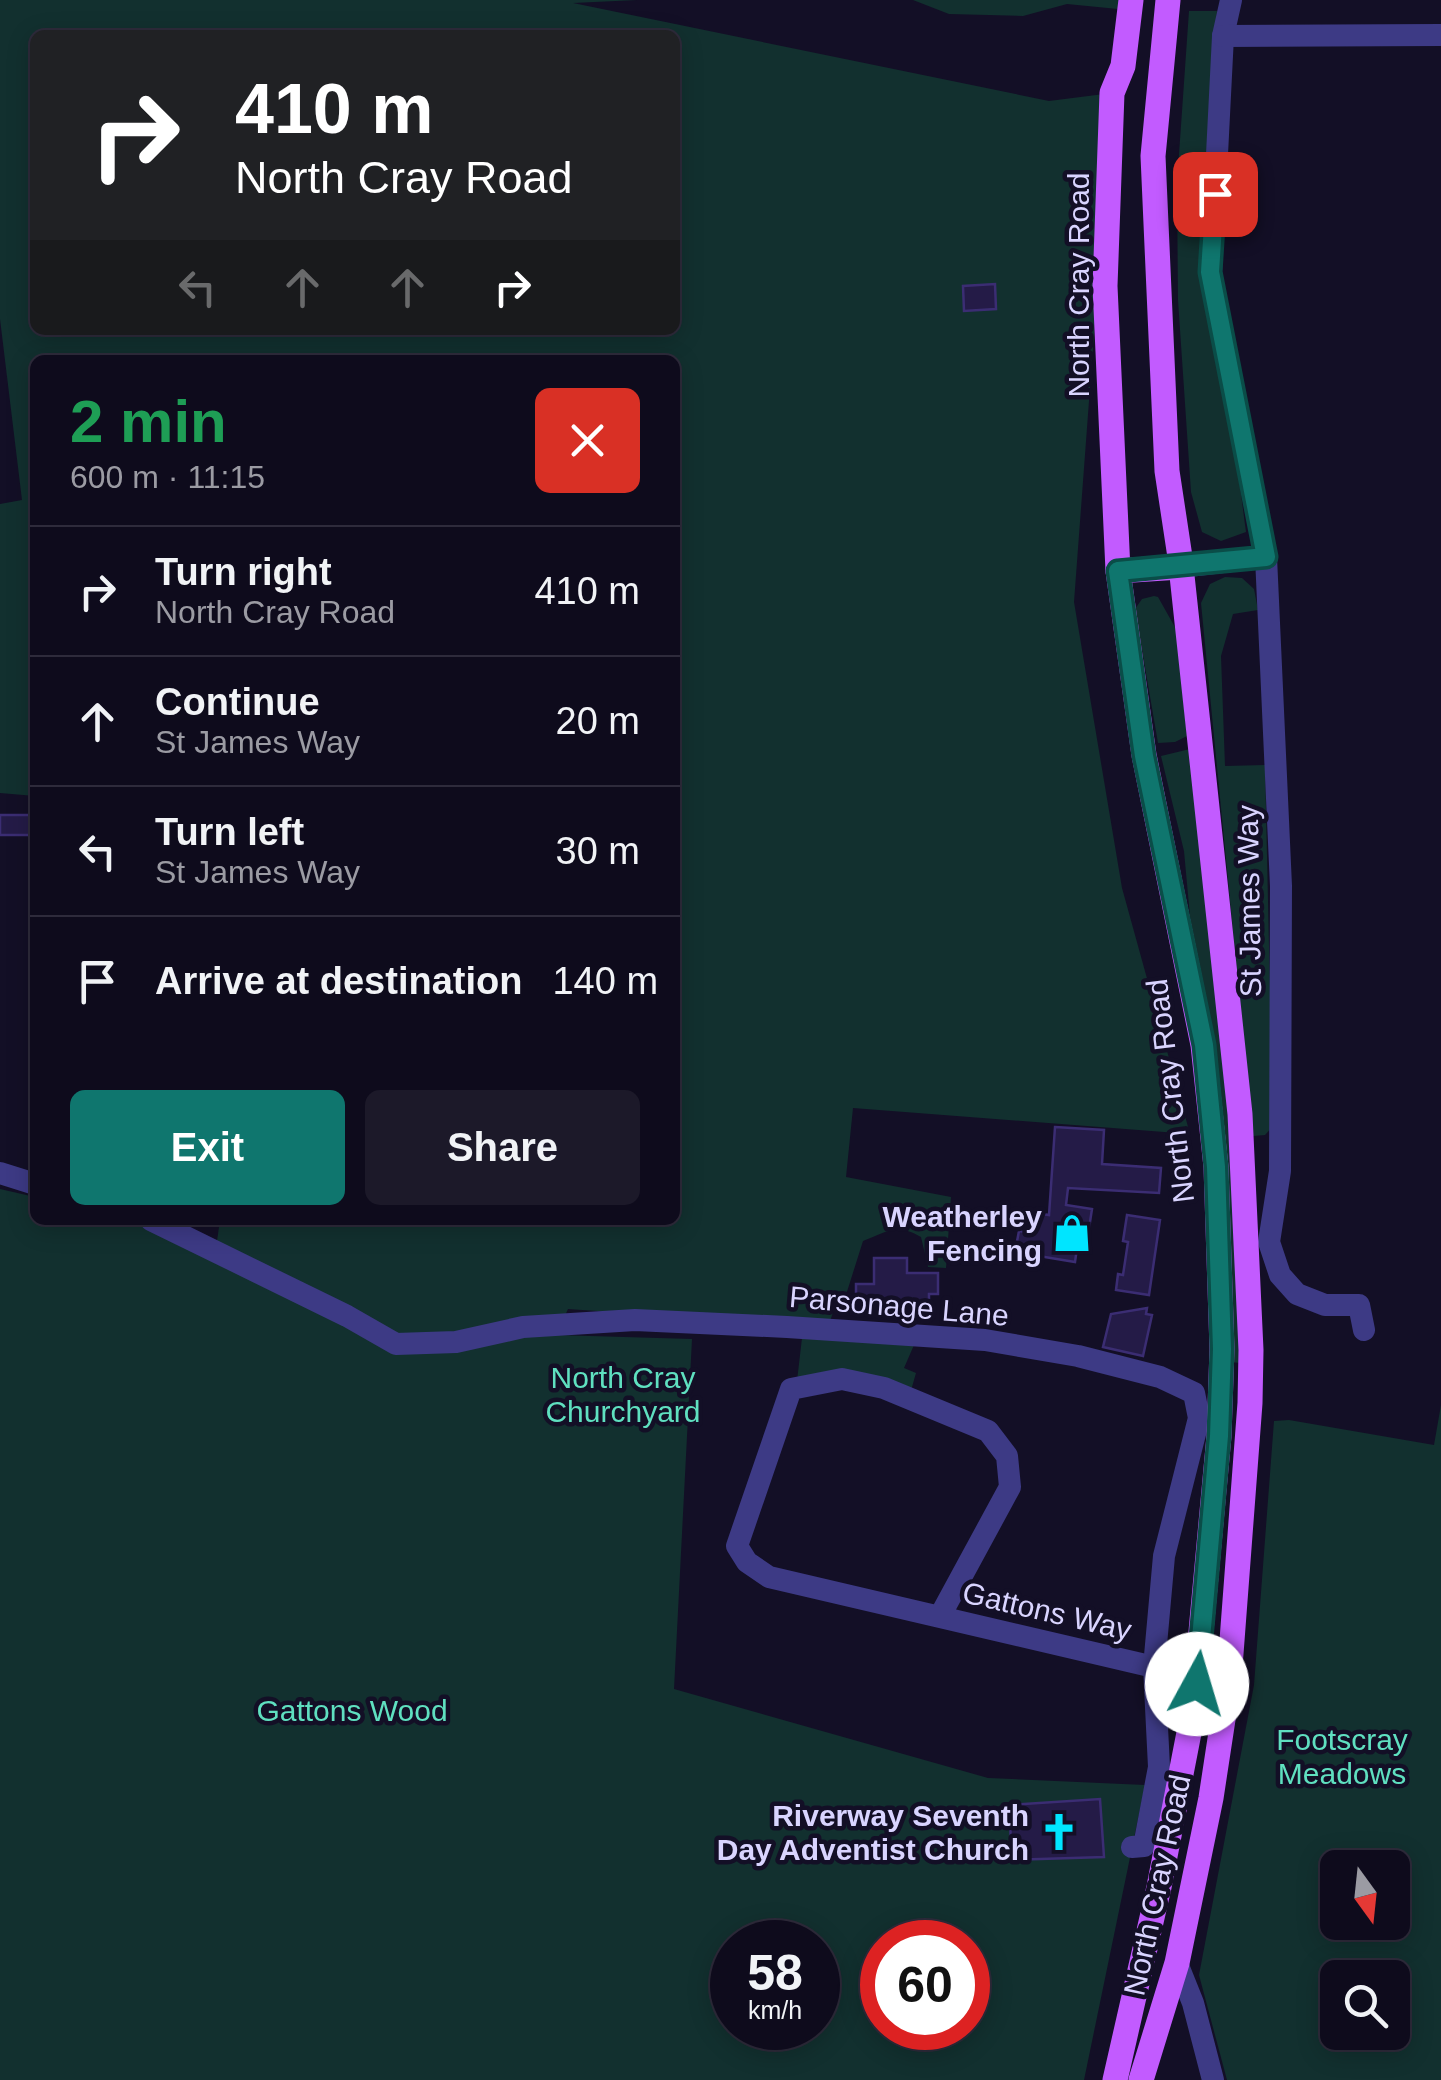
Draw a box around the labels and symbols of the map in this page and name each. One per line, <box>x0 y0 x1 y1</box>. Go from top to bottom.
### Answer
pin <box>1173 152 1258 237</box>
street label: North Cray Road <box>1062 172 1095 398</box>
street label: St James Way <box>1231 805 1267 997</box>
street label: North Cray Road <box>1140 977 1200 1205</box>
place label: Weatherley Fencing <box>882 1200 1042 1267</box>
shop icon: Weatherley Fencing <box>1051 1212 1093 1254</box>
street label: Parsonage Lane <box>788 1280 1010 1332</box>
park label: North Cray Churchyard <box>545 1361 701 1428</box>
street label: Gattons Way <box>959 1576 1135 1646</box>
position arrow <box>1145 1632 1249 1736</box>
park label: Gattons Wood <box>256 1694 448 1727</box>
park label: Footscray Meadows <box>1276 1723 1408 1790</box>
street label: North Cray Road <box>1117 1771 1197 1999</box>
place label: Riverway Seventh Day Adventist Church <box>717 1799 1029 1866</box>
church icon: Riverway Seventh Day Adventist Church <box>1038 1811 1080 1853</box>
north arrow <box>1320 1850 1410 1940</box>
speed limit sign: 60 <box>860 1920 990 2050</box>

